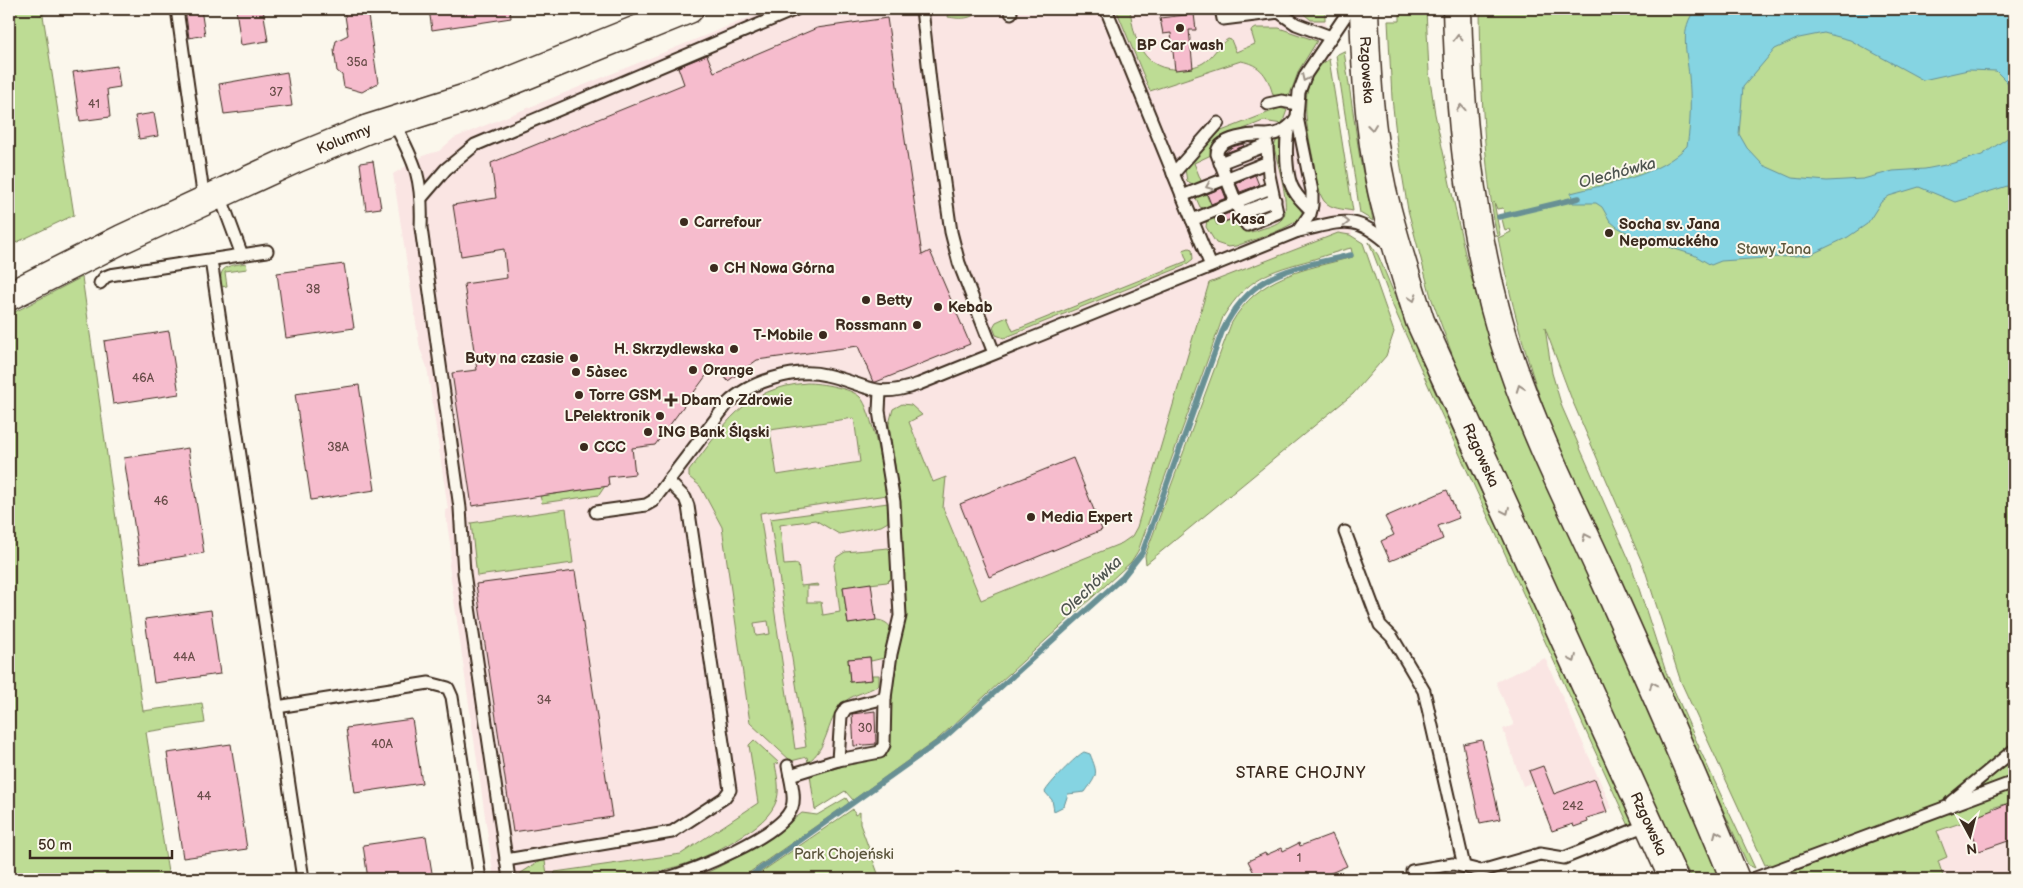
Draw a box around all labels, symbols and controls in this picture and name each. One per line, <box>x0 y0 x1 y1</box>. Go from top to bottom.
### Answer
marker: BP Car wash <box>1174 22 1186 34</box>
one-way arrow <box>1453 34 1463 42</box>
place label: BP Car wash <box>1136 36 1224 55</box>
street label: Rzgowska <box>1355 36 1378 105</box>
house number: 35a <box>346 55 368 70</box>
one-way arrow <box>1300 73 1311 82</box>
house number: 37 <box>269 85 283 100</box>
house number: 41 <box>88 97 100 112</box>
one-way arrow <box>1456 104 1467 112</box>
street label: Kolumny <box>314 120 374 159</box>
one-way arrow <box>1366 123 1376 131</box>
water label: Olechówka <box>1577 154 1658 193</box>
one-way arrow <box>1205 180 1214 190</box>
place label: Kasa <box>1231 210 1265 229</box>
place label: Carrefour <box>694 213 763 232</box>
marker: Kasa <box>1215 213 1227 225</box>
place label: Socha sv. Jana Nepomuckého <box>1619 215 1720 251</box>
marker: Carrefour <box>678 216 690 228</box>
one-way arrow <box>1342 217 1350 227</box>
marker: Socha sv. Jana Nepomuckého <box>1603 227 1615 239</box>
park label: Stawy Jana <box>1737 240 1811 259</box>
place label: CH Nowa Górna <box>724 259 835 278</box>
marker: CH Nowa Górna <box>708 262 720 274</box>
house number: 38 <box>306 282 320 297</box>
place label: Betty <box>876 291 912 310</box>
one-way arrow <box>1407 293 1417 302</box>
marker: Betty <box>860 294 872 306</box>
place label: Kebab <box>948 298 993 317</box>
marker: Kebab <box>932 301 944 313</box>
place label: Rossmann <box>835 316 907 335</box>
marker: Rossmann <box>911 319 923 331</box>
place label: T-Mobile <box>753 326 813 345</box>
marker: T-Mobile <box>817 329 829 341</box>
place label: H. Skrzydlewska <box>614 340 724 359</box>
marker: H. Skrzydlewska <box>728 343 740 355</box>
place label: Buty na czasie <box>465 349 564 368</box>
marker: Buty na czasie <box>568 352 580 364</box>
place label: Orange <box>703 361 754 380</box>
place label: 5àsec <box>586 363 627 382</box>
marker: Orange <box>687 364 699 376</box>
marker: 5àsec <box>570 366 582 378</box>
house number: 46A <box>132 371 155 386</box>
one-way arrow <box>1516 384 1526 393</box>
place label: Torre GSM <box>589 386 662 405</box>
marker: Torre GSM <box>573 389 585 401</box>
place label: Dbam o Zdrowie <box>681 391 793 410</box>
marker: Dbam o Zdrowie <box>665 394 677 406</box>
place label: LPelektronik <box>564 407 650 426</box>
marker: LPelektronik <box>654 410 666 422</box>
street label: Rzgowska <box>1458 421 1503 490</box>
place label: ING Bank Śląski <box>658 422 769 442</box>
marker: ING Bank Śląski <box>642 426 654 438</box>
place label: CCC <box>594 438 626 457</box>
house number: 38A <box>327 440 350 455</box>
marker: CCC <box>578 441 590 453</box>
house number: 46 <box>154 494 168 509</box>
one-way arrow <box>1499 506 1510 515</box>
place label: Media Expert <box>1041 508 1132 527</box>
marker: Media Expert <box>1025 511 1037 523</box>
one-way arrow <box>1581 533 1592 542</box>
water label: Olechówka <box>1056 553 1126 621</box>
house number: 44A <box>173 650 196 665</box>
one-way arrow <box>1567 654 1578 663</box>
one-way arrow <box>1649 681 1659 690</box>
house number: 34 <box>537 693 552 708</box>
house number: 30 <box>858 721 872 736</box>
house number: 40A <box>371 737 394 752</box>
district label: STARE CHOJNY <box>1236 764 1366 783</box>
house number: 44 <box>197 789 212 804</box>
street label: Rzgowska <box>1626 789 1671 859</box>
house number: 242 <box>1562 799 1584 814</box>
north arrow <box>1946 810 1996 860</box>
scale bar <box>30 828 172 860</box>
one-way arrow <box>1712 830 1723 839</box>
text: 50 m <box>38 836 72 855</box>
text: N <box>1965 839 1978 857</box>
park label: Park Chojeński <box>794 845 894 864</box>
house number: 1 <box>1297 851 1301 866</box>

